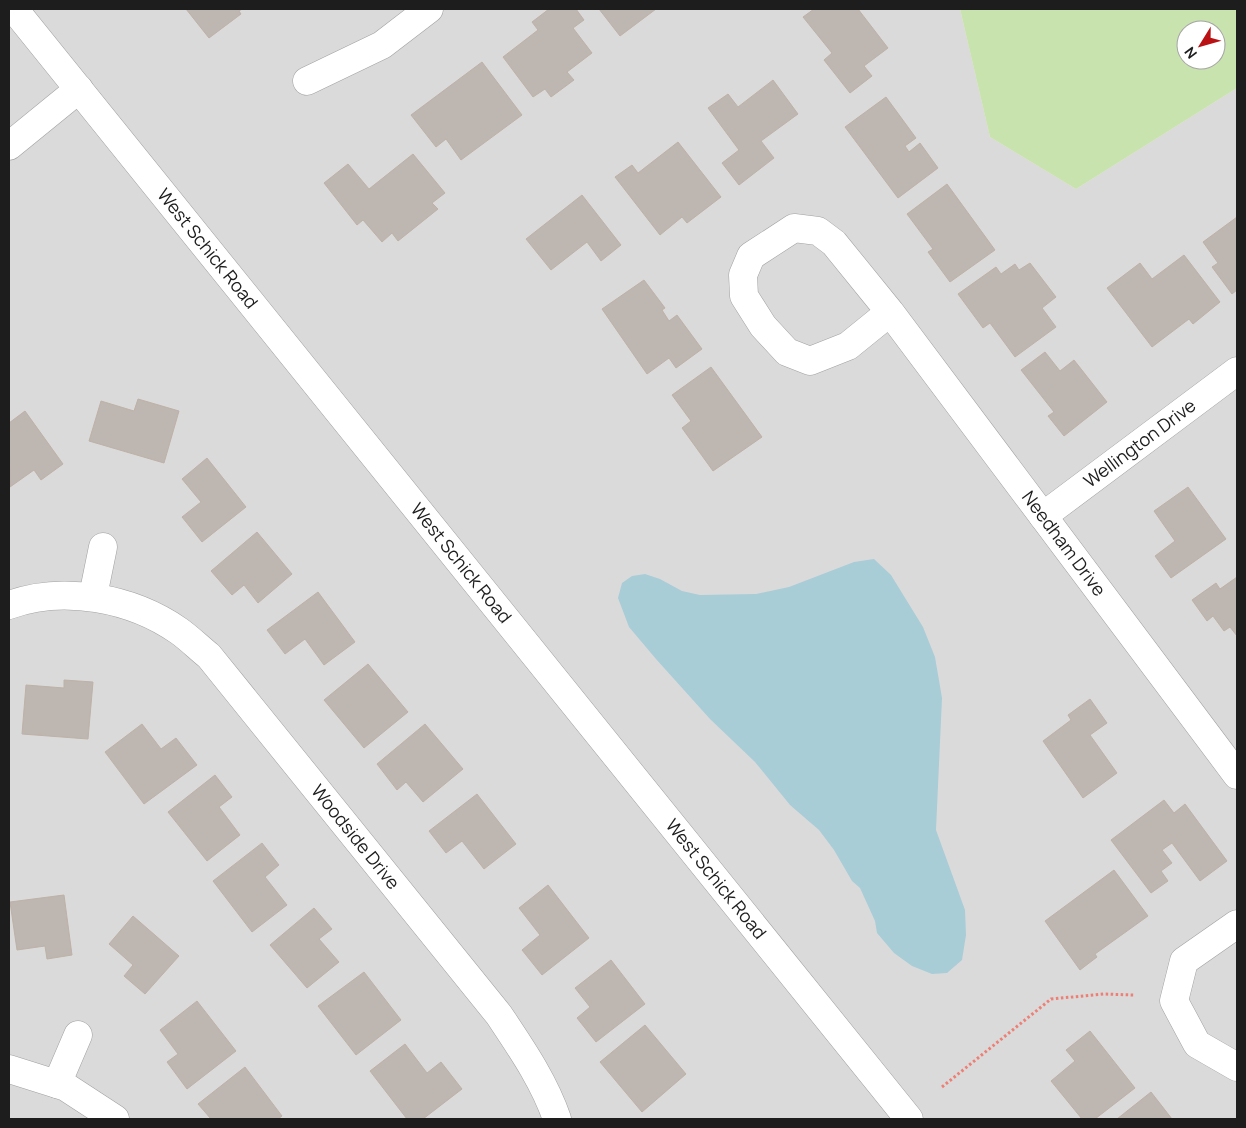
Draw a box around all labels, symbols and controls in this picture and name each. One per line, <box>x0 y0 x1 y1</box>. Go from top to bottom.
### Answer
north arrow <box>1176 20 1226 70</box>
text: N <box>1180 43 1201 63</box>
street label: West Schick Road <box>152 183 264 313</box>
street label: Wellington Drive <box>1078 393 1200 493</box>
street label: Needham Drive <box>1017 486 1112 601</box>
street label: West Schick Road <box>406 498 517 628</box>
street label: Woodside Drive <box>306 779 406 894</box>
street label: West Schick Road <box>661 814 772 944</box>

